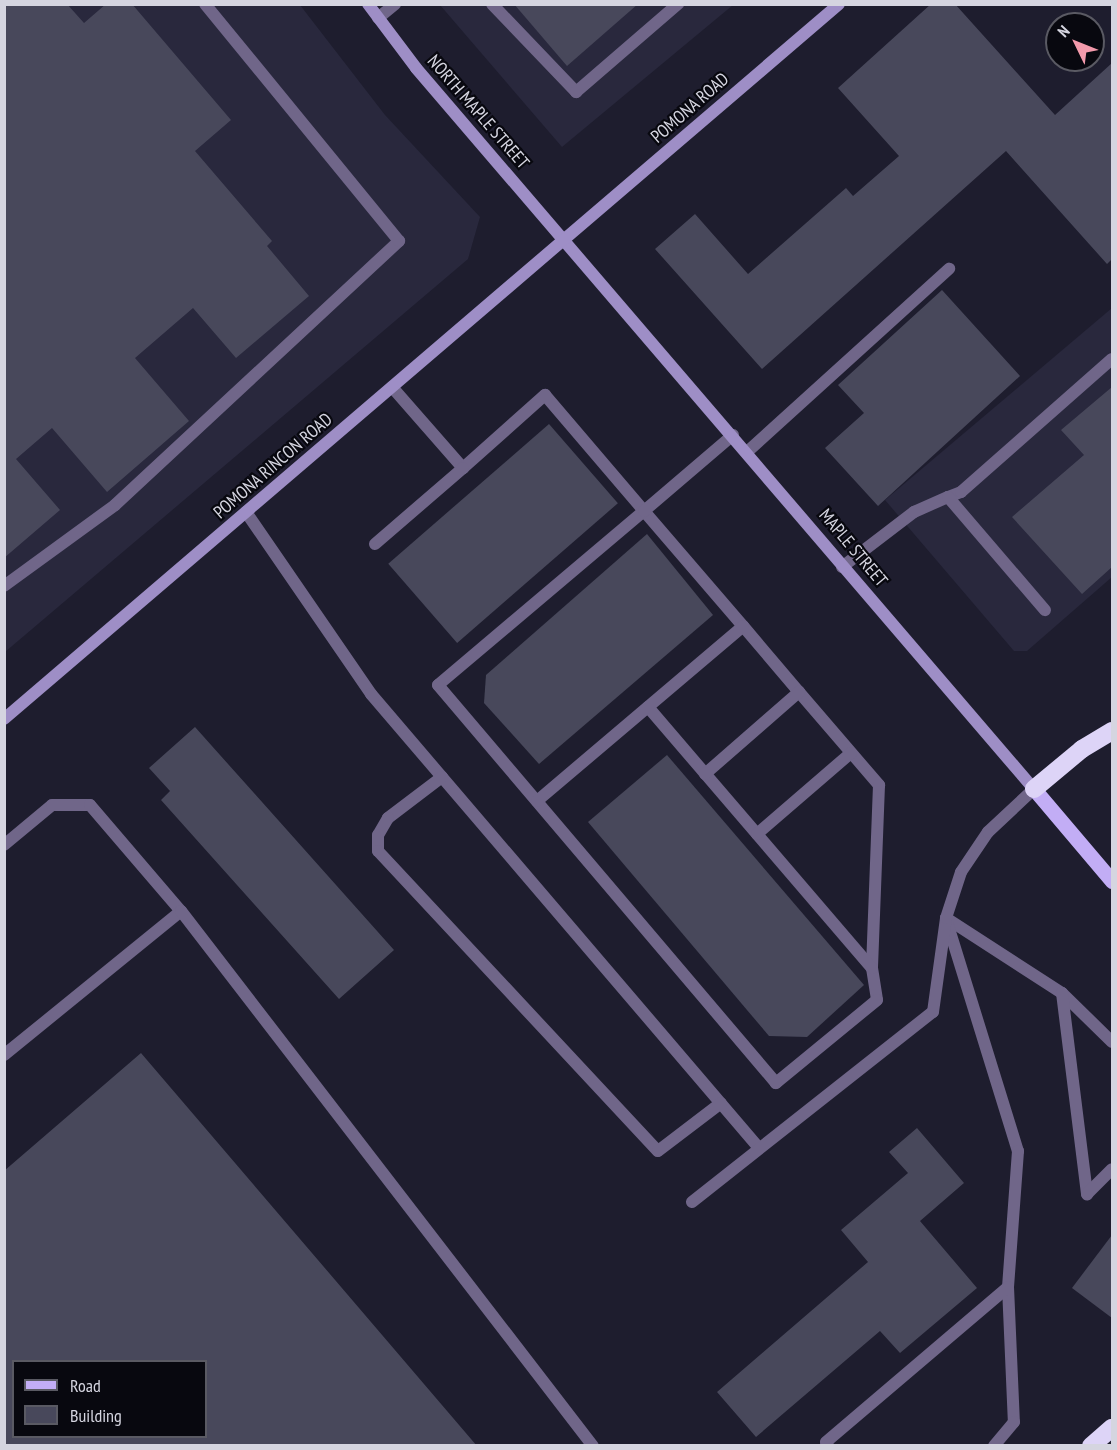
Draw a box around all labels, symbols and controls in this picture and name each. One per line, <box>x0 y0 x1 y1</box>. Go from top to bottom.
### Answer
north arrow <box>1045 12 1105 72</box>
text: N <box>1053 21 1074 41</box>
street label: NORTH MAPLE STREET <box>423 51 533 173</box>
street label: POMONA ROAD <box>646 68 734 148</box>
street label: POMONA RINCON ROAD <box>209 408 337 524</box>
street label: MAPLE STREET <box>814 505 892 591</box>
legend <box>12 1360 207 1438</box>
text: Road <box>70 1374 101 1397</box>
text: Building <box>70 1404 122 1427</box>

